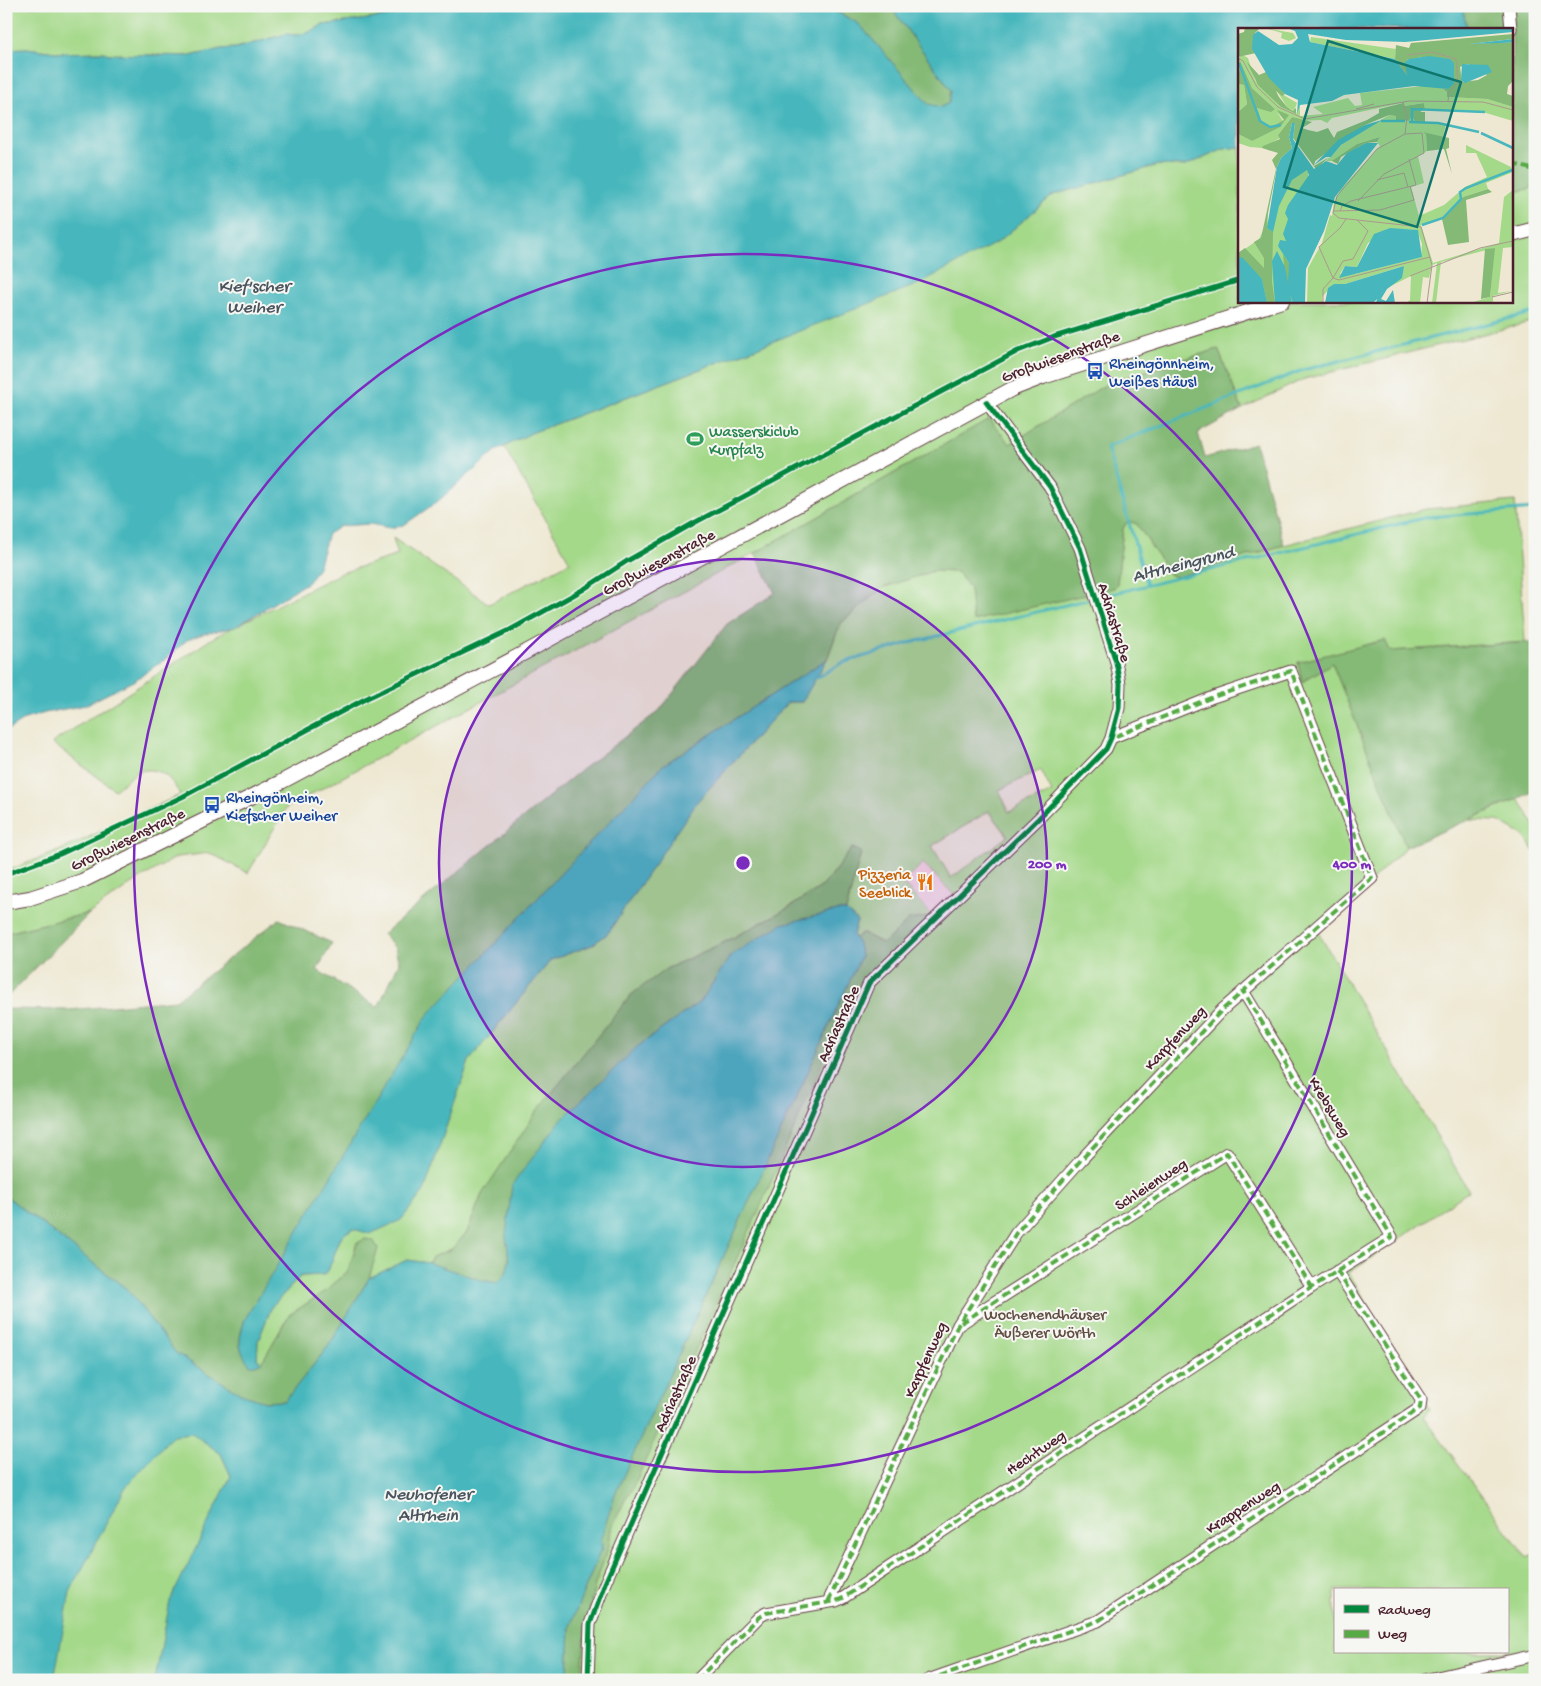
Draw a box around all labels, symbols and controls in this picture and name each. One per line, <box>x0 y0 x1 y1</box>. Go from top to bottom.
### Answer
inset map <box>1238 28 1514 302</box>
water label: Kief'scher Weiher <box>218 277 293 319</box>
street label: Großwiesenstraße <box>999 328 1124 389</box>
place label: Rheingönnheim, Weißes Häusl <box>1109 356 1215 393</box>
bus stop icon: Rheingönnheim, Weißes Häusl <box>1085 361 1105 381</box>
place label: Wasserskiclub Kurpfalz <box>709 424 799 461</box>
sports icon: Wasserskiclub Kurpfalz <box>685 429 705 449</box>
street label: Großwiesenstraße <box>600 526 720 602</box>
water label: Altrheingrund <box>1131 542 1239 588</box>
street label: Adriastraße <box>1092 581 1134 666</box>
place label: Rheingönheim, Kiefscher Weiher <box>226 790 338 827</box>
bus stop icon: Rheingönheim, Kiefscher Weiher <box>202 795 222 815</box>
street label: Großwiesenstraße <box>68 805 189 877</box>
centre of rings <box>734 854 752 872</box>
text: 200 m <box>1028 856 1067 874</box>
text: 400 m <box>1332 856 1372 874</box>
place label: Pizzeria Seeblick <box>857 867 913 904</box>
restaurant icon: Pizzeria Seeblick <box>915 872 935 892</box>
street label: Adriastraße <box>815 983 866 1066</box>
street label: Karpfenweg <box>1142 1003 1211 1076</box>
street label: Krebsweg <box>1303 1074 1353 1141</box>
street label: Schleienweg <box>1112 1156 1192 1216</box>
park label: Wochenendhäuser Äußerer Wörth <box>984 1307 1107 1344</box>
street label: Karpfenweg <box>901 1319 953 1402</box>
street label: Adriastraße <box>652 1353 703 1436</box>
street label: Hechtweg <box>1004 1427 1070 1481</box>
street label: Krappenweg <box>1203 1478 1285 1540</box>
water label: Neuhofener Altrhein <box>384 1485 475 1527</box>
legend <box>1334 1588 1508 1654</box>
text: Radweg <box>1378 1602 1431 1620</box>
text: Weg <box>1378 1626 1407 1644</box>

